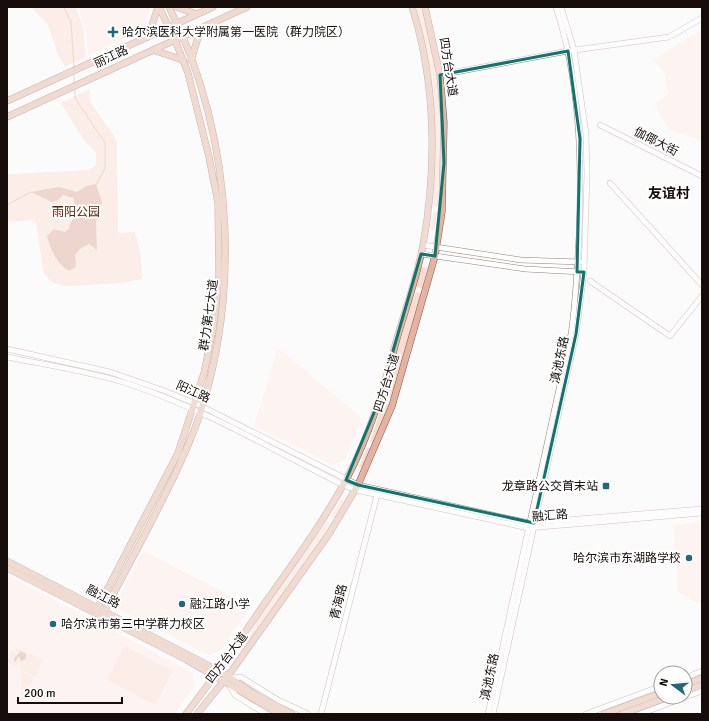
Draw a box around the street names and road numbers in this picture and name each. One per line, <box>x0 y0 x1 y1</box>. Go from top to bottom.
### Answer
street label: 四方台大道 <box>436 36 460 98</box>
street label: 丽江路 <box>92 43 130 71</box>
street label: 伽倻大街 <box>631 124 681 160</box>
street label: 群力第七大道 <box>197 278 221 352</box>
street label: 滇池东路 <box>548 335 572 385</box>
street label: 四方台大道 <box>371 352 403 414</box>
street label: 阳江路 <box>173 378 213 406</box>
street label: 融汇路 <box>531 507 569 525</box>
street label: 融江路 <box>84 582 122 612</box>
street label: 青海路 <box>327 583 351 621</box>
street label: 四方台大道 <box>203 630 251 686</box>
street label: 滇池东路 <box>478 652 502 702</box>

